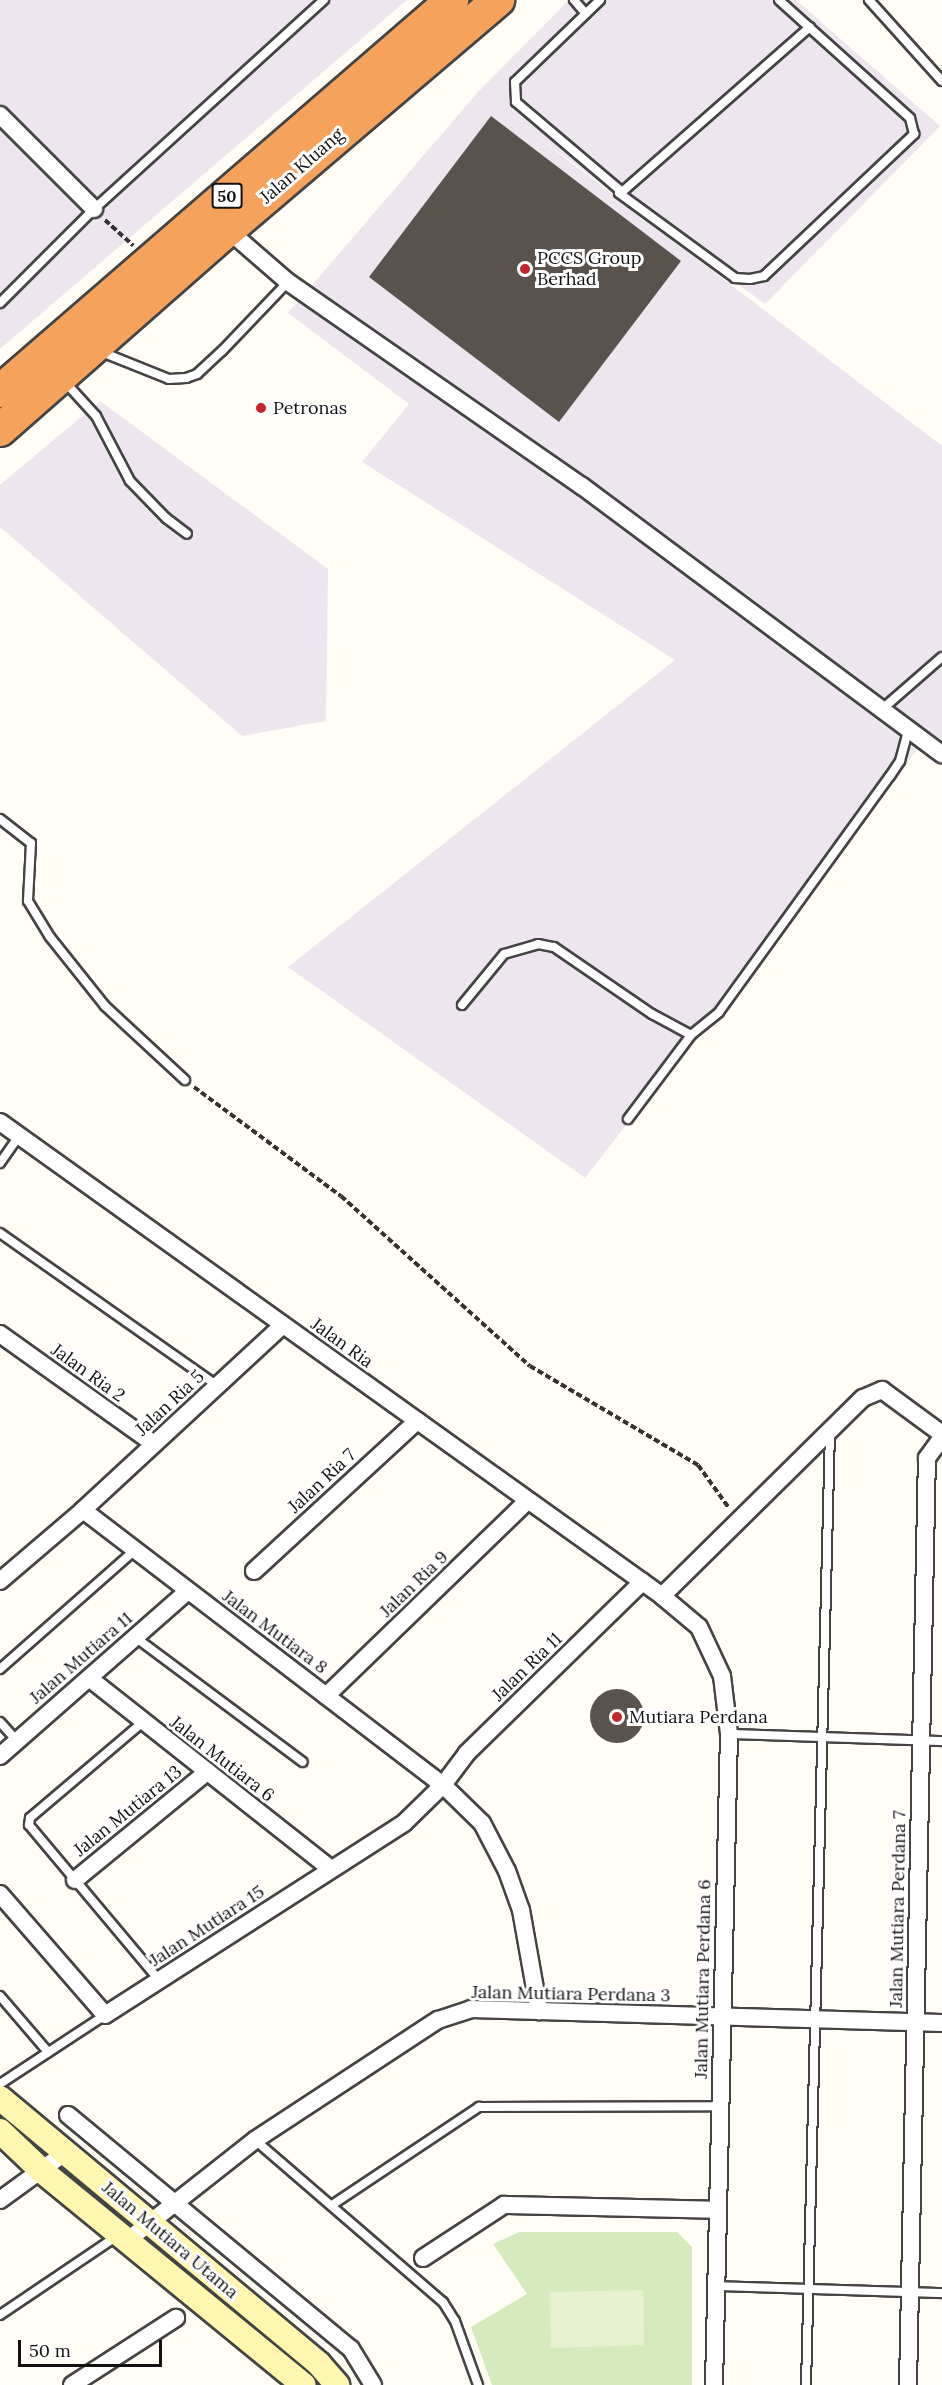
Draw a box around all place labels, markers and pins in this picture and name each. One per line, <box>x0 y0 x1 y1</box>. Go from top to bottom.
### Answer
place label: PCCS Group Berhad <box>537 248 641 290</box>
marker: PCCS Group Berhad <box>518 262 532 276</box>
place label: Petronas <box>273 397 347 419</box>
marker: Petronas <box>254 401 268 415</box>
place label: Mutiara Perdana <box>629 1706 768 1728</box>
marker: Mutiara Perdana <box>610 1710 624 1724</box>

